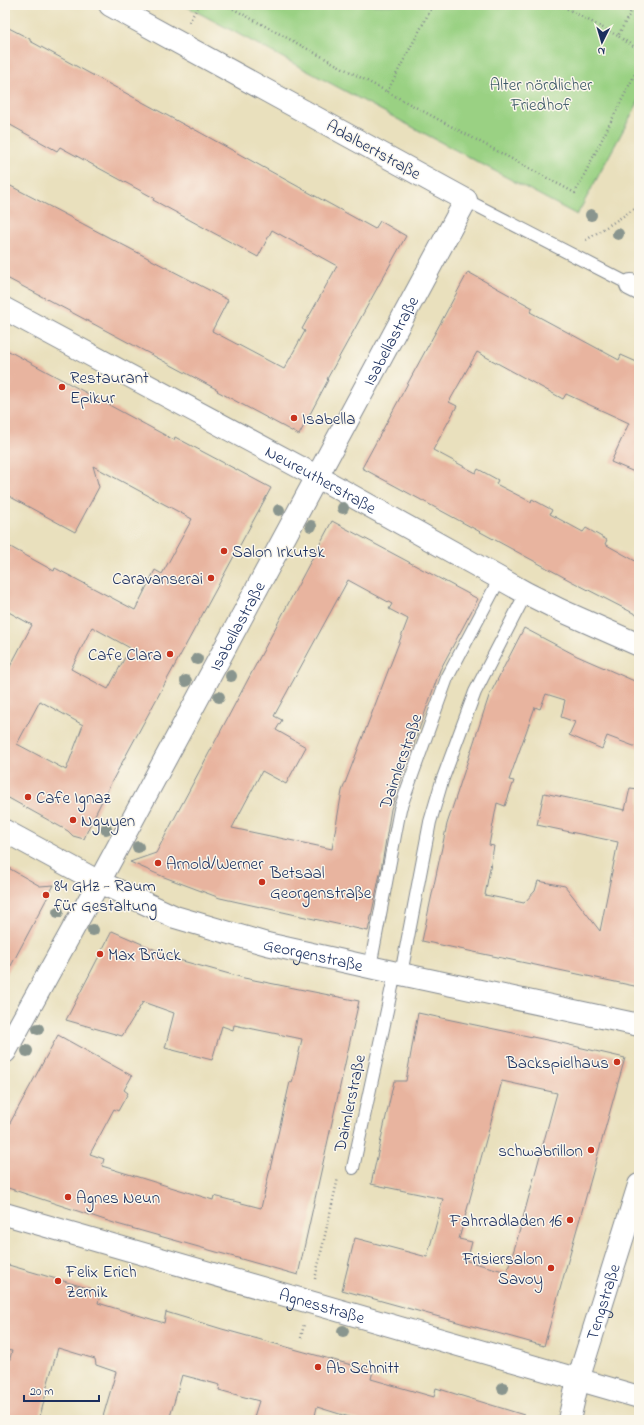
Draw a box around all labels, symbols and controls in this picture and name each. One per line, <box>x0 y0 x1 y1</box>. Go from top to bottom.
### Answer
north arrow <box>582 22 622 62</box>
text: N <box>597 43 606 59</box>
park label: Alter nördlicher Friedhof <box>490 73 593 118</box>
street label: Adalbertstraße <box>321 114 426 187</box>
street label: Isabellastraße <box>357 292 426 391</box>
place label: Restaurant Epikur <box>70 366 149 411</box>
marker: Restaurant Epikur <box>57 382 67 392</box>
place label: Isabella <box>302 407 355 432</box>
marker: Isabella <box>289 413 299 423</box>
street label: Neureutherstraße <box>260 440 381 521</box>
place label: Salon Irkutsk <box>232 540 325 565</box>
marker: Salon Irkutsk <box>219 546 229 556</box>
place label: Caravanserai <box>112 567 203 592</box>
marker: Caravanserai <box>206 573 216 583</box>
street label: Isabellastraße <box>204 577 273 676</box>
place label: Cafe Clara <box>88 643 162 668</box>
marker: Cafe Clara <box>165 649 175 659</box>
street label: Daimlerstraße <box>373 710 429 813</box>
place label: Cafe Ignaz <box>36 786 111 813</box>
marker: Cafe Ignaz <box>23 792 33 802</box>
place label: Nguyen <box>81 809 135 836</box>
marker: Nguyen <box>68 815 78 825</box>
place label: Arnold/Werner <box>166 852 264 877</box>
marker: Arnold/Werner <box>153 858 163 868</box>
place label: Betsaal Georgenstraße <box>269 861 372 908</box>
place label: 84 GHz - Raum für Gestaltung <box>54 874 157 921</box>
marker: Betsaal Georgenstraße <box>257 877 267 887</box>
marker: 84 GHz - Raum für Gestaltung <box>41 890 51 900</box>
street label: Georgenstraße <box>261 933 366 979</box>
place label: Max Brück <box>108 943 181 968</box>
marker: Max Brück <box>95 949 105 959</box>
place label: Backspielhaus <box>505 1051 609 1076</box>
street label: Daimlerstraße <box>328 1052 373 1155</box>
marker: Backspielhaus <box>612 1057 622 1067</box>
place label: schwabrillon <box>498 1139 583 1164</box>
marker: schwabrillon <box>586 1145 596 1155</box>
place label: Agnes Neun <box>76 1186 160 1213</box>
marker: Agnes Neun <box>63 1192 73 1202</box>
place label: Fahrradladen 16 <box>449 1209 563 1234</box>
marker: Fahrradladen 16 <box>565 1215 575 1225</box>
place label: Frisiersalon Savoy <box>462 1247 543 1293</box>
place label: Felix Erich Zernik <box>65 1260 137 1305</box>
street label: Tengstraße <box>580 1260 628 1344</box>
marker: Frisiersalon Savoy <box>546 1263 556 1273</box>
marker: Felix Erich Zernik <box>53 1276 63 1286</box>
street label: Agnesstraße <box>276 1283 368 1331</box>
place label: Ab Schnitt <box>326 1356 399 1381</box>
marker: Ab Schnitt <box>313 1362 323 1372</box>
scale bar <box>24 1377 99 1403</box>
text: 20 m <box>30 1383 53 1401</box>

